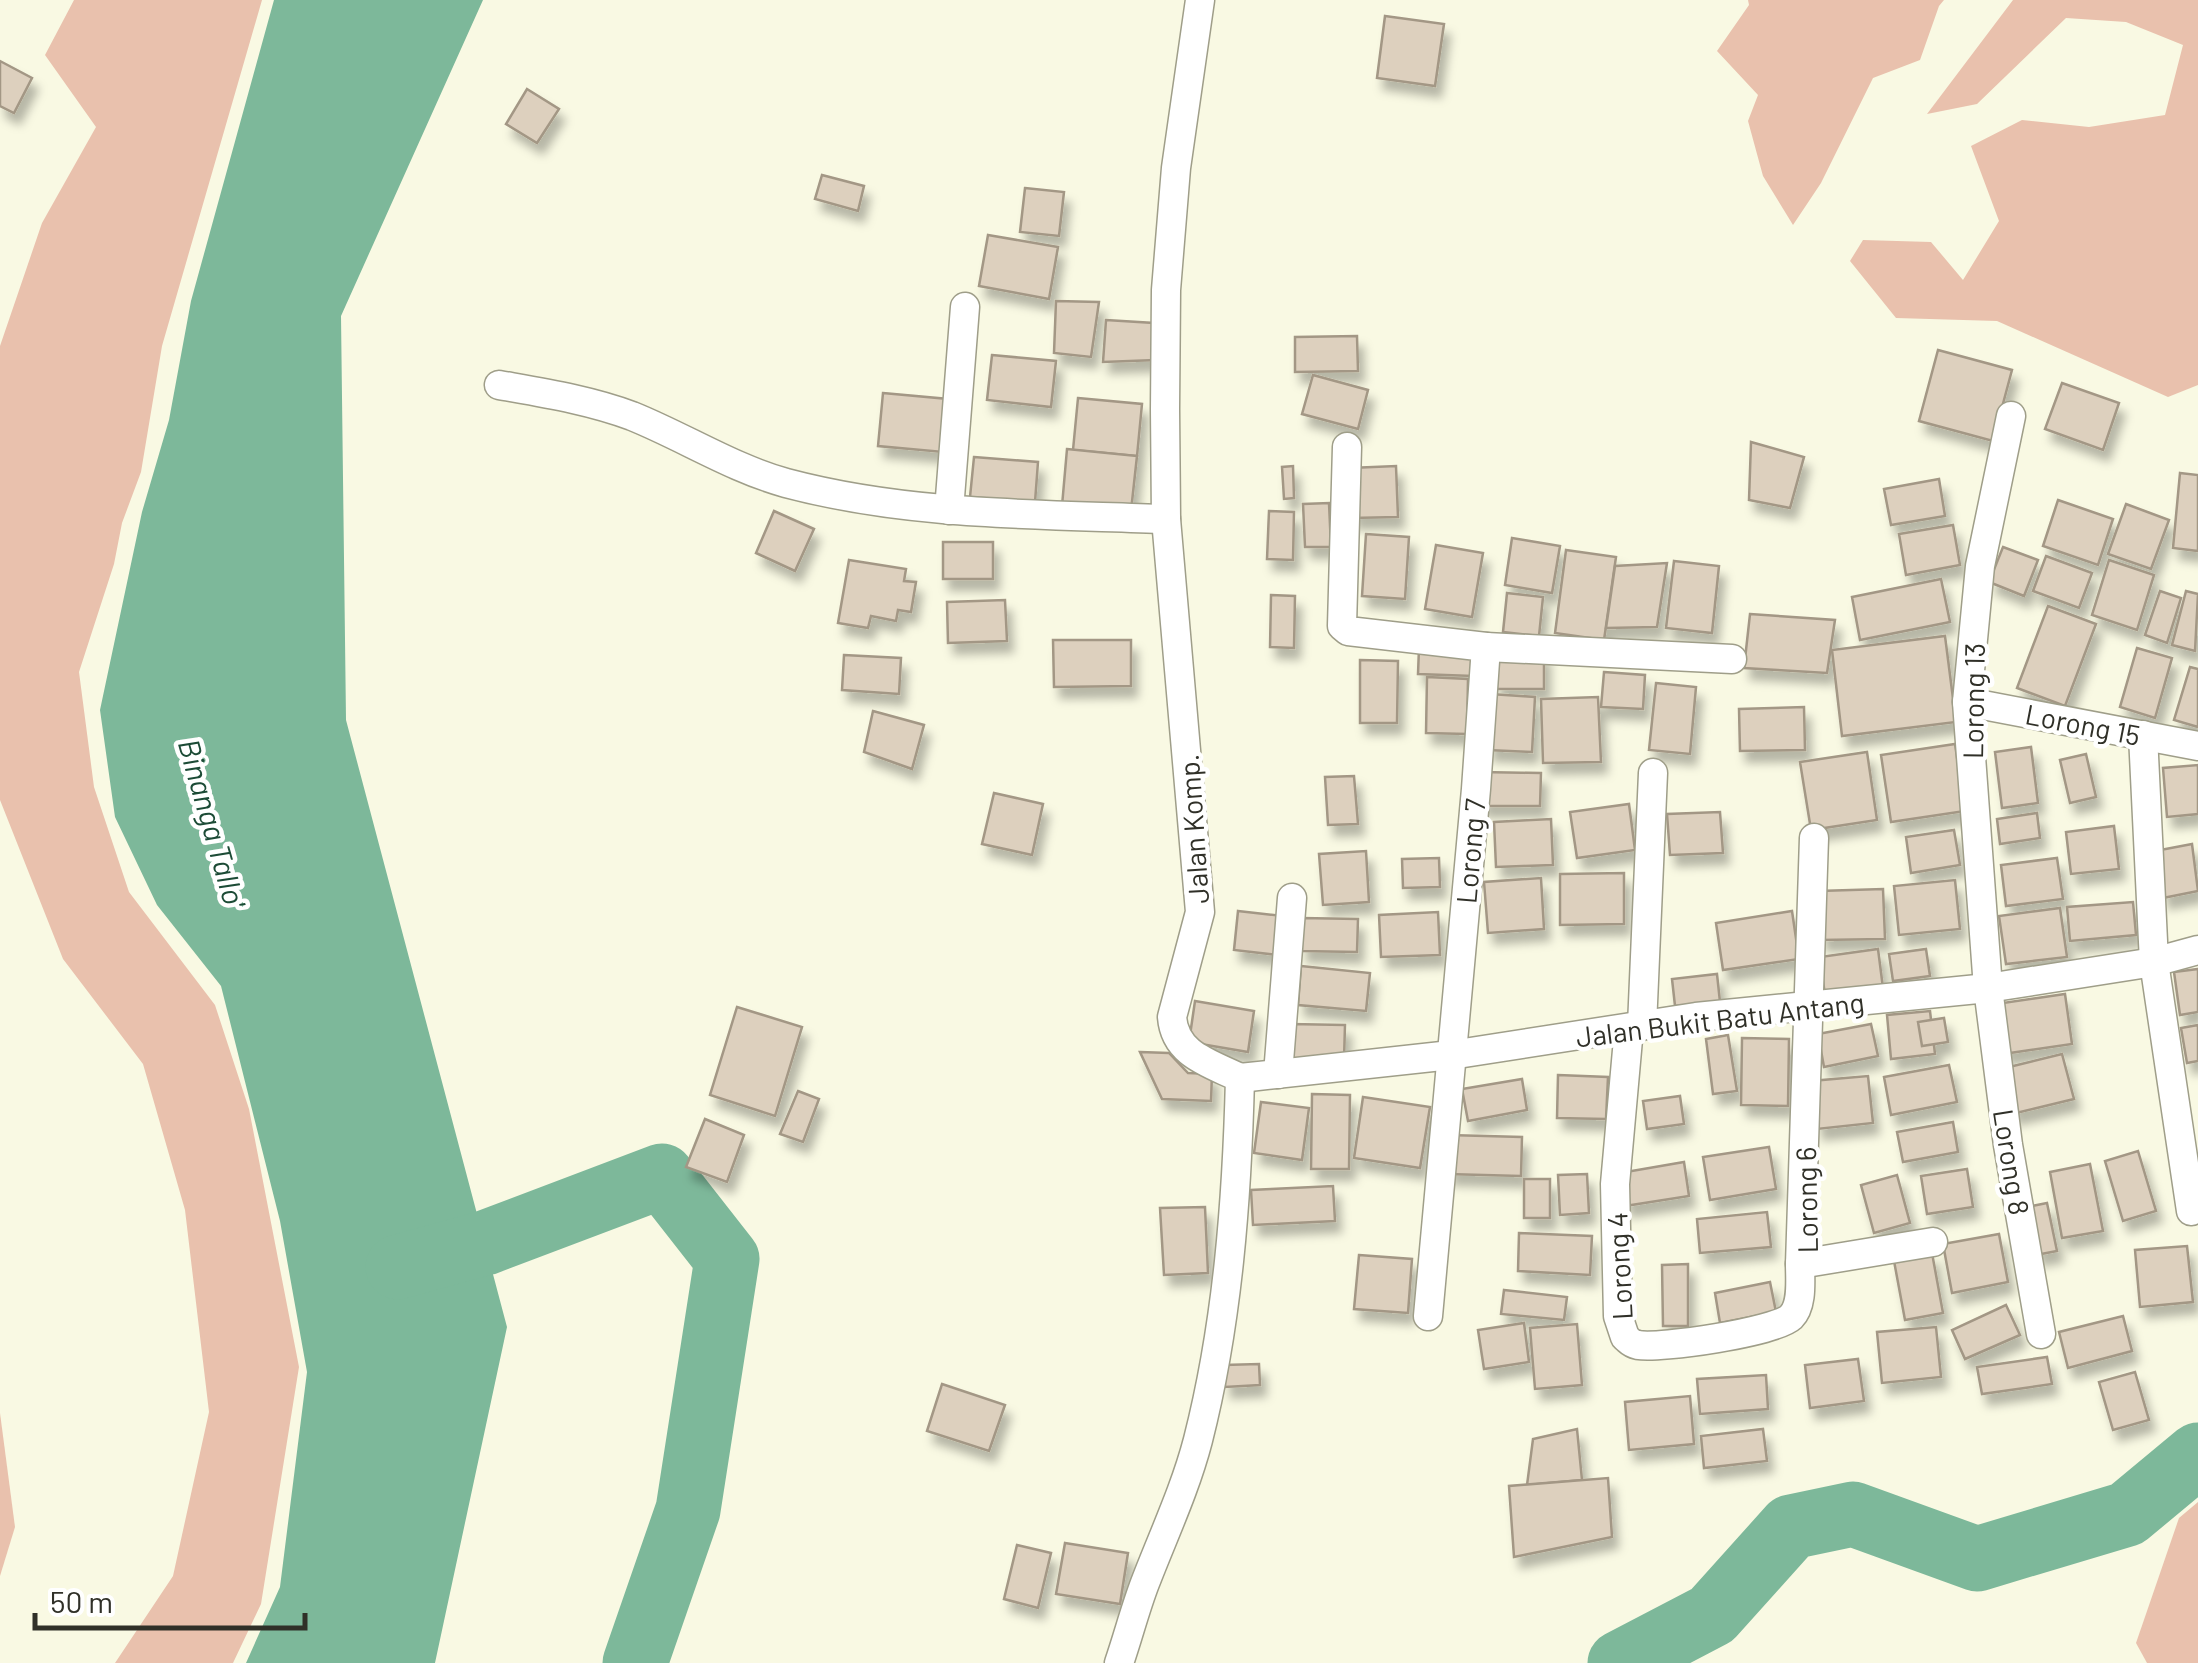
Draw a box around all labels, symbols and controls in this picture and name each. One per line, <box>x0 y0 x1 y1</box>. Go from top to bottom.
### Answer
street label: Lorong 13 <box>1955 643 1991 759</box>
street label: Lorong 15 <box>2023 696 2143 752</box>
water label: Binanga Tallo' <box>172 735 255 913</box>
street label: Jalan Komp. <box>1171 753 1215 905</box>
street label: Lorong 7 <box>1448 797 1492 905</box>
street label: Jalan Bukit Batu Antang <box>1574 984 1866 1054</box>
street label: Lorong 8 <box>1987 1107 2037 1217</box>
street label: Lorong 6 <box>1788 1146 1824 1254</box>
street label: Lorong 4 <box>1599 1211 1639 1321</box>
scale bar <box>35 1568 305 1630</box>
text: 50 m <box>50 1583 113 1619</box>

